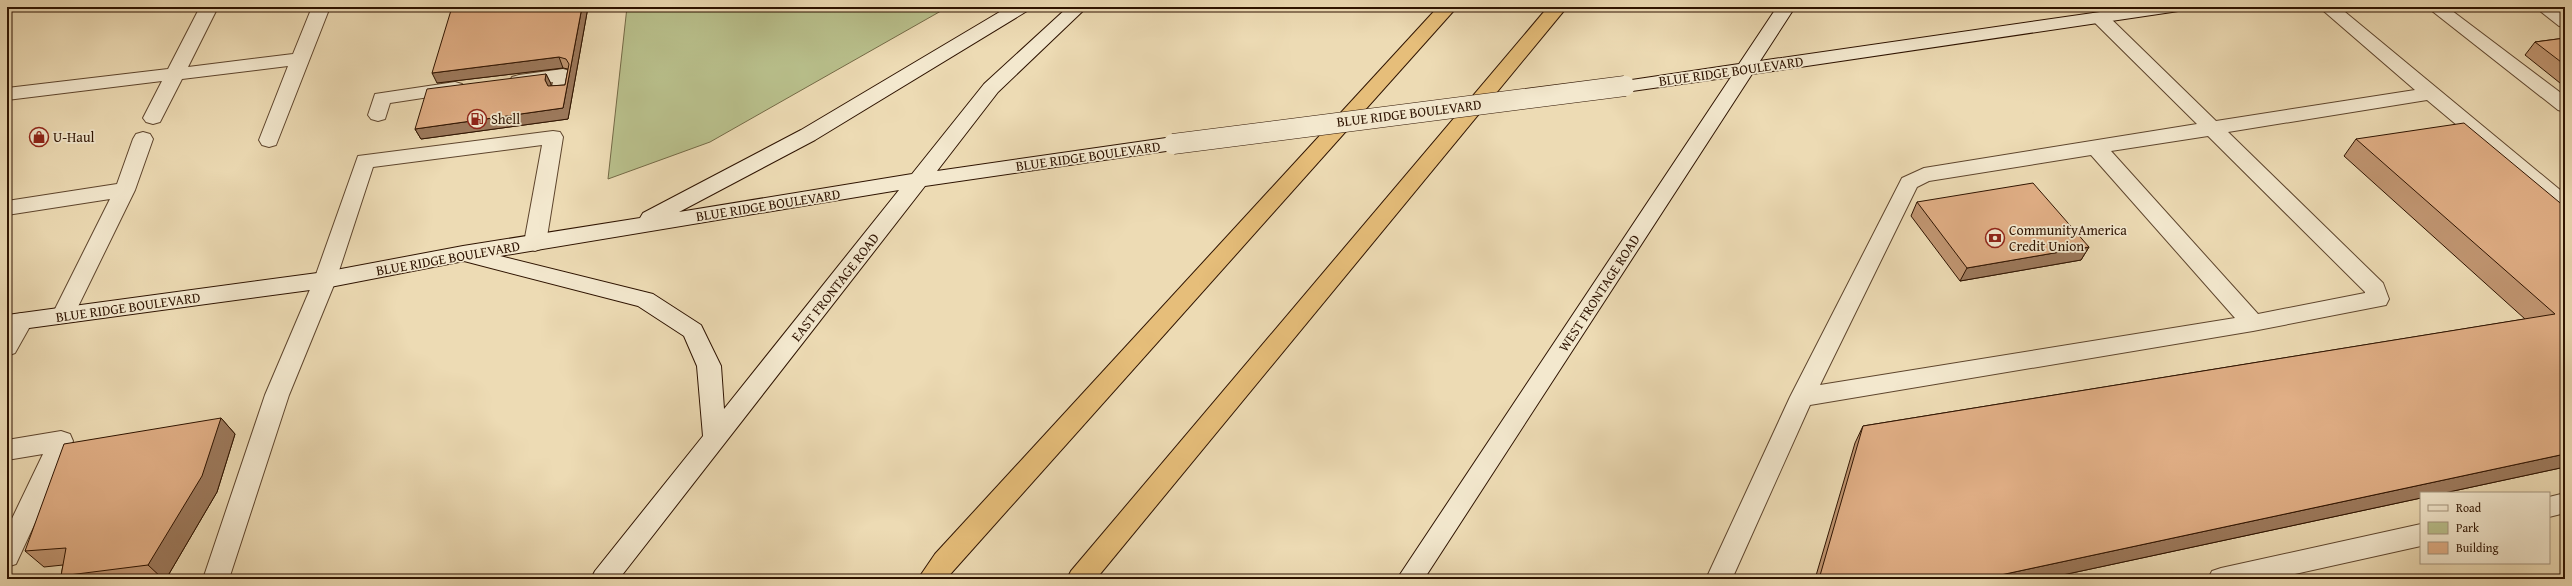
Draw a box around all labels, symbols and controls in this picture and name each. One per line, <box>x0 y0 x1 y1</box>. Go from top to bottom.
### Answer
street label: BLUE RIDGE BOULEVARD <box>1657 51 1805 91</box>
street label: BLUE RIDGE BOULEVARD <box>1335 94 1483 132</box>
fuel station icon: Shell <box>466 108 488 130</box>
place label: Shell <box>491 109 520 129</box>
shop icon: U-Haul <box>28 126 50 148</box>
place label: U-Haul <box>53 127 95 147</box>
street label: BLUE RIDGE BOULEVARD <box>1014 136 1162 176</box>
street label: BLUE RIDGE BOULEVARD <box>694 184 842 226</box>
place label: CommunityAmerica Credit Union <box>2009 220 2127 256</box>
bank icon: CommunityAmerica Credit Union <box>1984 227 2006 249</box>
street label: EAST FRONTAGE ROAD <box>786 229 884 345</box>
street label: WEST FRONTAGE ROAD <box>1554 230 1644 356</box>
street label: BLUE RIDGE BOULEVARD <box>374 235 522 281</box>
street label: BLUE RIDGE BOULEVARD <box>54 287 202 327</box>
legend <box>2420 492 2550 564</box>
text: Road <box>2456 499 2482 516</box>
text: Park <box>2456 519 2480 536</box>
text: Building <box>2456 539 2499 556</box>

